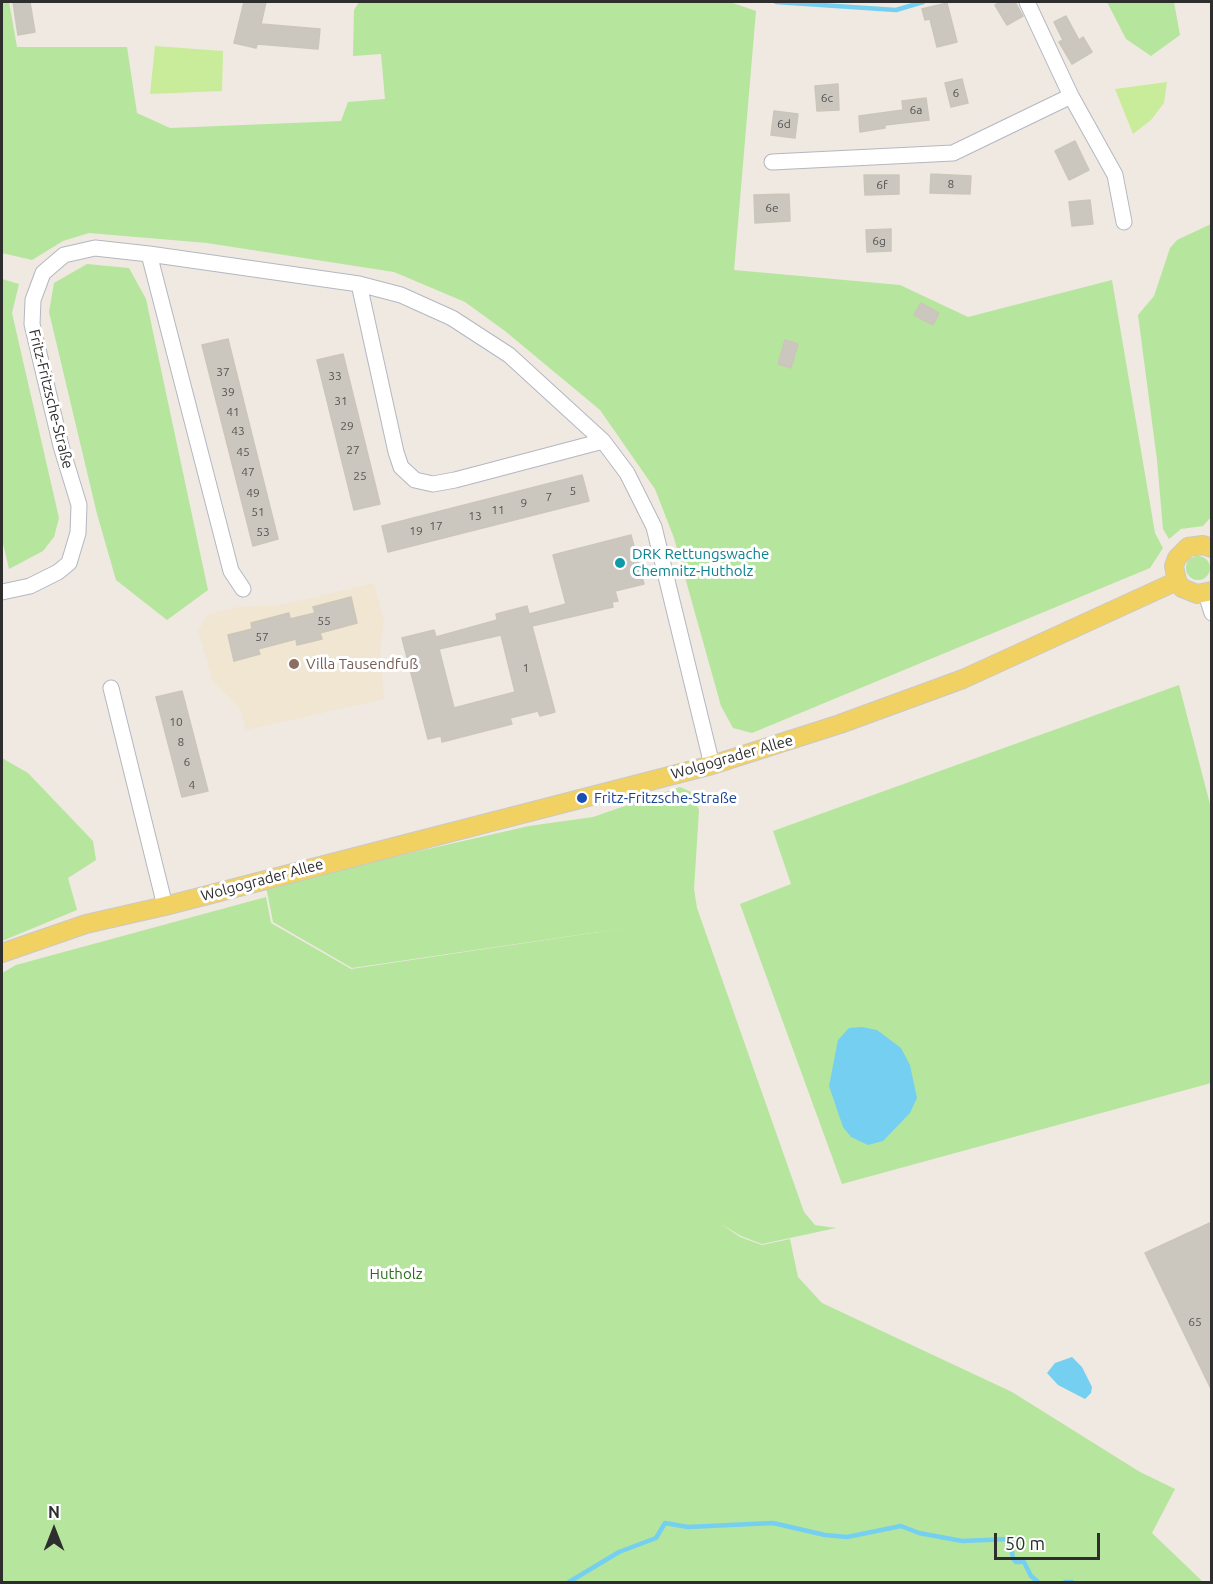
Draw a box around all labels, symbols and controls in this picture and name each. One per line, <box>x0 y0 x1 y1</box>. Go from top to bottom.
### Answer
house number: 6 <box>953 86 959 100</box>
house number: 6c <box>821 91 833 105</box>
house number: 6a <box>910 103 922 117</box>
house number: 6d <box>777 117 791 131</box>
house number: 8 <box>948 177 954 191</box>
house number: 6f <box>876 178 888 192</box>
house number: 6e <box>765 201 779 215</box>
house number: 6g <box>872 234 886 248</box>
street label: Fritz-Fritzsche-Straße <box>25 327 77 471</box>
house number: 37 <box>216 365 230 379</box>
house number: 33 <box>328 369 342 383</box>
house number: 39 <box>221 385 235 399</box>
house number: 31 <box>334 394 348 408</box>
house number: 41 <box>226 405 240 419</box>
house number: 29 <box>340 419 354 433</box>
house number: 43 <box>231 424 245 438</box>
house number: 27 <box>346 443 360 457</box>
house number: 45 <box>236 445 250 459</box>
house number: 47 <box>241 465 255 479</box>
house number: 25 <box>353 469 367 483</box>
house number: 5 <box>570 484 576 498</box>
house number: 49 <box>246 486 260 500</box>
house number: 7 <box>546 490 552 504</box>
house number: 9 <box>521 496 527 510</box>
house number: 11 <box>491 503 505 517</box>
house number: 51 <box>251 505 265 519</box>
house number: 13 <box>468 509 482 523</box>
house number: 17 <box>429 519 443 533</box>
house number: 19 <box>409 524 423 538</box>
house number: 53 <box>256 525 270 539</box>
place label: DRK Rettungswache Chemnitz-Hutholz <box>632 545 769 580</box>
marker: DRK Rettungswache Chemnitz-Hutholz <box>613 556 627 570</box>
house number: 55 <box>317 614 331 628</box>
house number: 57 <box>255 630 269 644</box>
place label: Villa Tausendfuß <box>306 655 418 673</box>
marker: Villa Tausendfuß <box>287 657 301 671</box>
house number: 1 <box>523 661 529 675</box>
house number: 10 <box>169 715 183 729</box>
street label: Wolgograder Allee <box>669 731 795 783</box>
house number: 8 <box>178 735 184 749</box>
house number: 6 <box>184 755 190 769</box>
house number: 4 <box>189 778 195 792</box>
place label: Fritz-Fritzsche-Straße <box>594 789 737 807</box>
marker: Fritz-Fritzsche-Straße <box>575 791 589 805</box>
street label: Wolgograder Allee <box>199 855 325 905</box>
park label: Hutholz <box>369 1265 423 1283</box>
house number: 65 <box>1188 1315 1202 1329</box>
north arrow <box>24 1500 84 1560</box>
text: N <box>48 1503 60 1521</box>
scale bar <box>997 1521 1104 1559</box>
text: 50 m <box>1005 1533 1045 1553</box>

